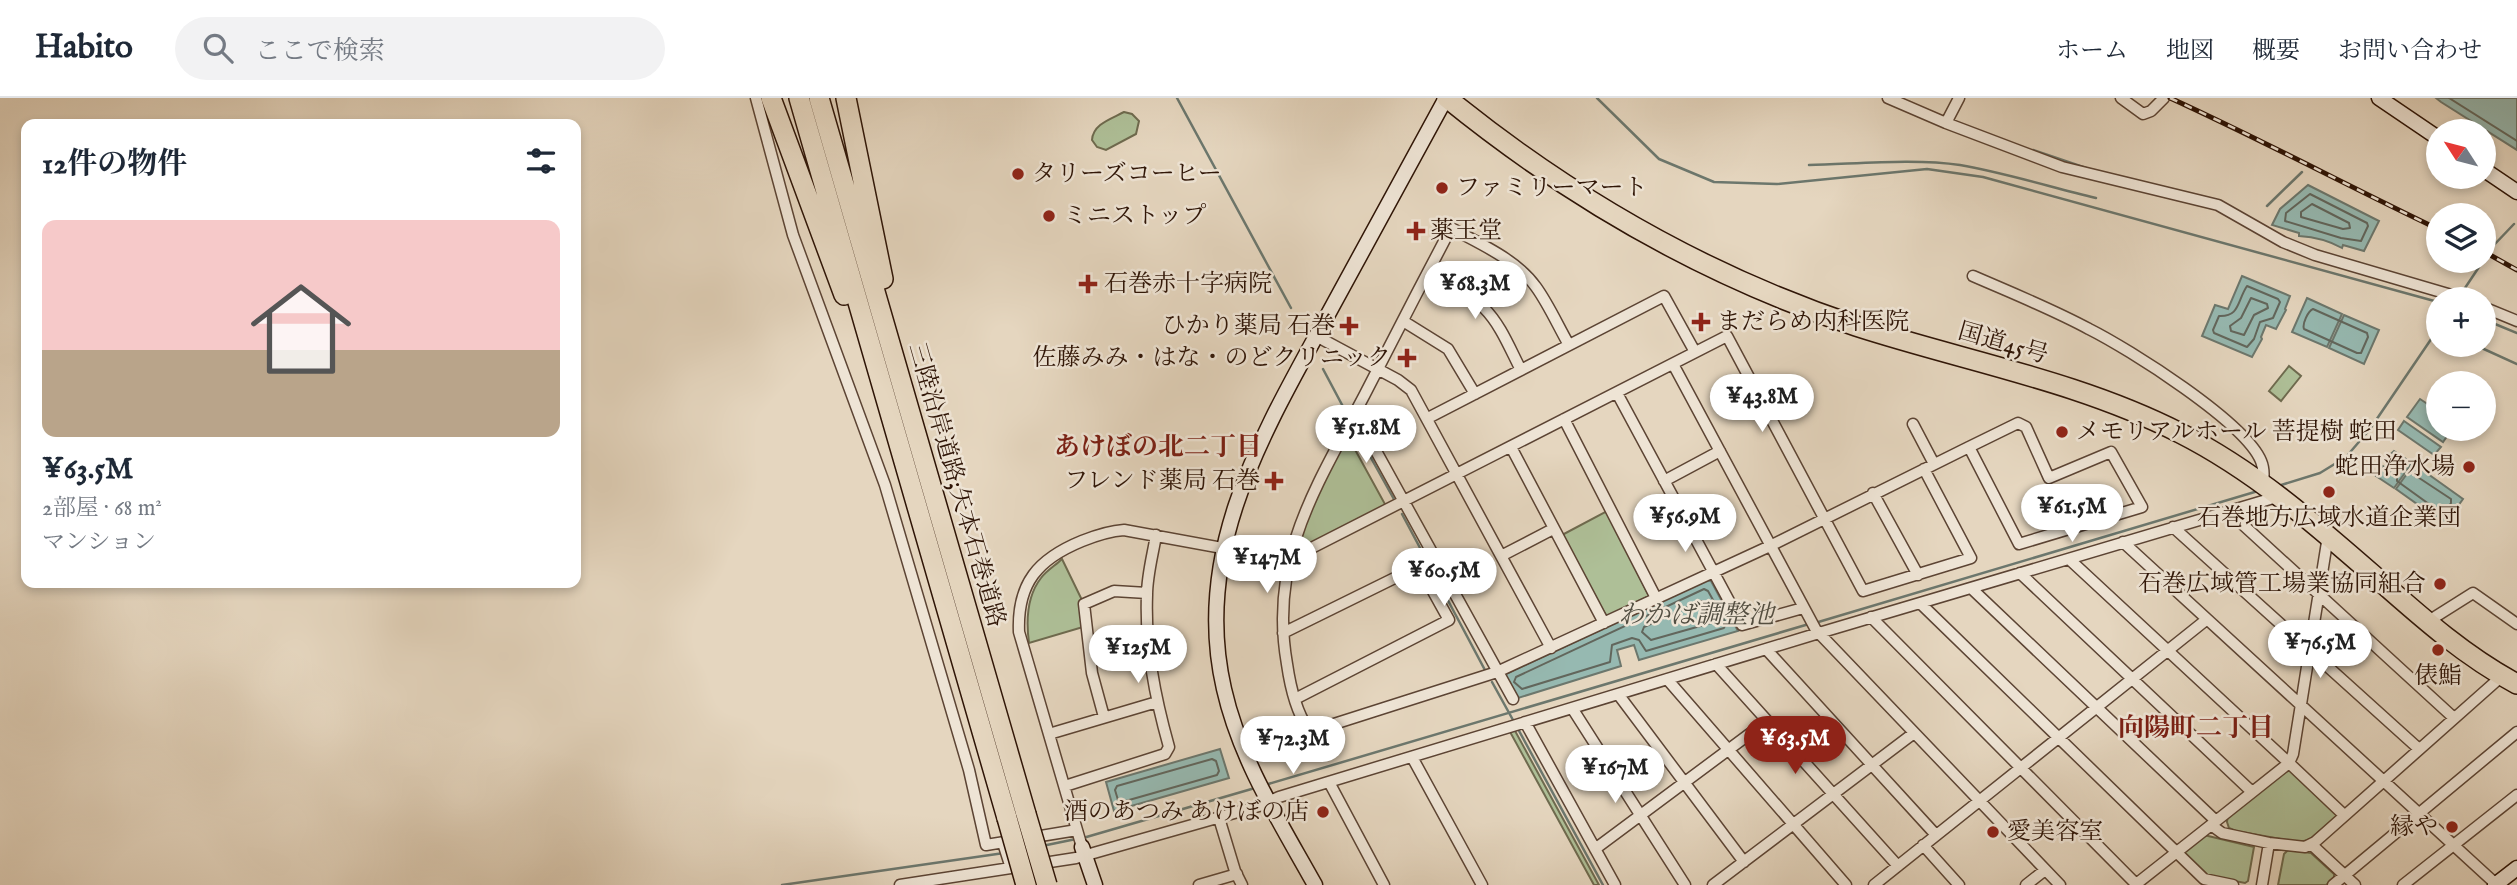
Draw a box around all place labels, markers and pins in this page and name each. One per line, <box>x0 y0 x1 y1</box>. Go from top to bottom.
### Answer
place label: タリーズコーヒー <box>1032 159 1222 190</box>
marker: タリーズコーヒー <box>1010 166 1026 182</box>
place label: ファミリーマート <box>1456 173 1648 204</box>
marker: ファミリーマート <box>1434 180 1450 196</box>
place label: ミニストップ <box>1063 201 1206 232</box>
marker: ミニストップ <box>1041 208 1057 224</box>
place label: 薬王堂 <box>1430 216 1502 247</box>
marker: 薬王堂 <box>1408 223 1424 239</box>
pin: ¥68.3M <box>1418 262 1532 321</box>
place label: 石巻赤十字病院 <box>1104 269 1272 300</box>
marker: 石巻赤十字病院 <box>1078 274 1098 294</box>
place label: まだらめ内科医院 <box>1717 307 1909 338</box>
place label: ひかり薬局 石巻 <box>1162 311 1335 342</box>
marker: まだらめ内科医院 <box>1691 312 1711 332</box>
marker: ひかり薬局 石巻 <box>1341 318 1357 334</box>
place label: 佐藤みみ・はな・のどクリニック <box>1032 343 1391 374</box>
marker: 佐藤みみ・はな・のどクリニック <box>1397 348 1417 368</box>
pin: ¥43.8M <box>1705 374 1819 434</box>
pin: ¥51.8M <box>1309 406 1423 465</box>
place label: メモリアルホール 菩提樹 蛇田 <box>2076 417 2397 448</box>
marker: メモリアルホール 菩提樹 蛇田 <box>2054 424 2070 440</box>
place label: 蛇田浄水場 <box>2335 452 2455 483</box>
marker: 蛇田浄水場 <box>2461 459 2477 475</box>
place label: フレンド薬局 石巻 <box>1064 466 1260 497</box>
marker: フレンド薬局 石巻 <box>1266 473 1282 489</box>
pin: ¥61.5M <box>2015 484 2129 544</box>
marker: 石巻地方広域水道企業団 <box>2321 484 2337 500</box>
pin: ¥56.9M <box>1628 494 1742 554</box>
place label: 石巻地方広域水道企業団 <box>2197 503 2461 534</box>
pin: ¥147M <box>1218 536 1316 595</box>
pin: ¥60.5M <box>1387 548 1501 608</box>
place label: 石巻広域管工場業協同組合 <box>2138 569 2426 600</box>
marker: 石巻広域管工場業協同組合 <box>2432 576 2448 592</box>
pin: ¥76.5M <box>2263 620 2377 680</box>
pin: ¥125M <box>1089 626 1187 685</box>
marker: 俵鮨 <box>2430 642 2446 658</box>
place label: 俵鮨 <box>2414 661 2462 692</box>
pin: ¥72.3M <box>1236 716 1350 776</box>
pin: ¥63.5M <box>1738 716 1852 776</box>
pin: ¥167M <box>1566 746 1664 805</box>
place label: 酒のあつみ あけぼの店 <box>1064 797 1309 828</box>
marker: 酒のあつみ あけぼの店 <box>1315 804 1331 820</box>
place label: 縁や <box>2390 812 2438 843</box>
place label: 愛美容室 <box>2007 817 2103 848</box>
marker: 縁や <box>2444 819 2460 835</box>
marker: 愛美容室 <box>1985 824 2001 840</box>

